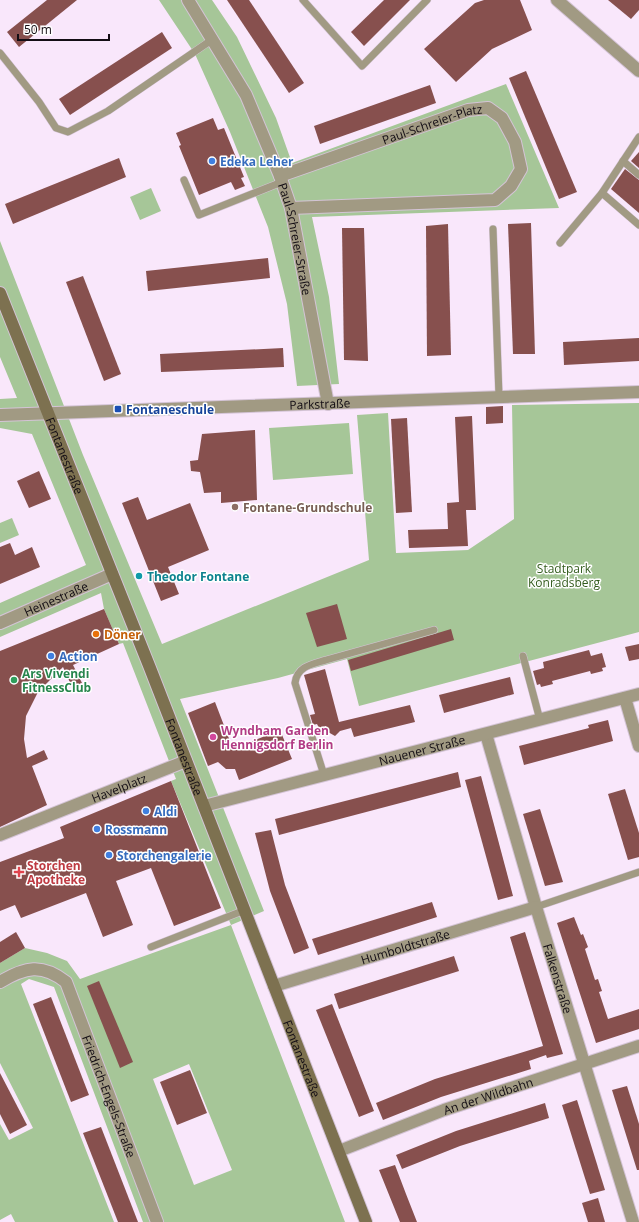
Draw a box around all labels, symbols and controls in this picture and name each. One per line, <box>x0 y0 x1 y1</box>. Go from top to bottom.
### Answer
scale bar <box>18 16 109 42</box>
text: 50 m <box>24 21 52 38</box>
street label: Paul-Schreier-Platz <box>380 100 483 148</box>
place label: Edeka Leher <box>220 153 294 170</box>
marker: Edeka Leher <box>207 156 217 166</box>
street label: Paul-Schreier-Straße <box>274 180 316 297</box>
street label: Parkstraße <box>289 394 351 413</box>
place label: Fontaneschule <box>126 401 214 418</box>
marker: Fontaneschule <box>113 404 123 414</box>
street label: Fontanestraße <box>42 414 88 497</box>
place label: Fontane-Grundschule <box>243 499 372 516</box>
marker: Fontane-Grundschule <box>230 502 240 512</box>
park label: Stadtpark Konradsberg <box>528 560 601 591</box>
place label: Theodor Fontane <box>147 568 249 585</box>
marker: Theodor Fontane <box>134 571 144 581</box>
street label: Heinestraße <box>21 577 91 620</box>
place label: Döner <box>104 626 141 643</box>
marker: Döner <box>91 629 101 639</box>
place label: Action <box>59 648 98 665</box>
marker: Action <box>46 651 56 661</box>
place label: Ars Vivendi FitnessClub <box>22 665 92 696</box>
marker: Ars Vivendi FitnessClub <box>9 675 19 685</box>
street label: Fontanestraße <box>162 715 207 798</box>
place label: Wyndham Garden Hennigsdorf Berlin <box>221 722 334 753</box>
street label: Nauener Straße <box>377 731 467 769</box>
marker: Wyndham Garden Hennigsdorf Berlin <box>208 732 218 742</box>
street label: Havelplatz <box>89 769 149 806</box>
place label: Aldi <box>154 803 177 820</box>
marker: Aldi <box>141 806 151 816</box>
place label: Rossmann <box>105 821 167 838</box>
marker: Rossmann <box>92 824 102 834</box>
place label: Storchengalerie <box>117 847 212 864</box>
marker: Storchengalerie <box>104 850 114 860</box>
place label: Storchen Apotheke <box>27 857 85 888</box>
marker: Storchen Apotheke <box>14 867 24 877</box>
street label: Humboldtstraße <box>358 925 452 968</box>
street label: Falkenstraße <box>539 942 577 1016</box>
street label: Fontanestraße <box>279 1017 325 1100</box>
street label: Friedrich-Engels-Straße <box>78 1033 140 1160</box>
street label: An der Wildbahn <box>441 1073 535 1118</box>

